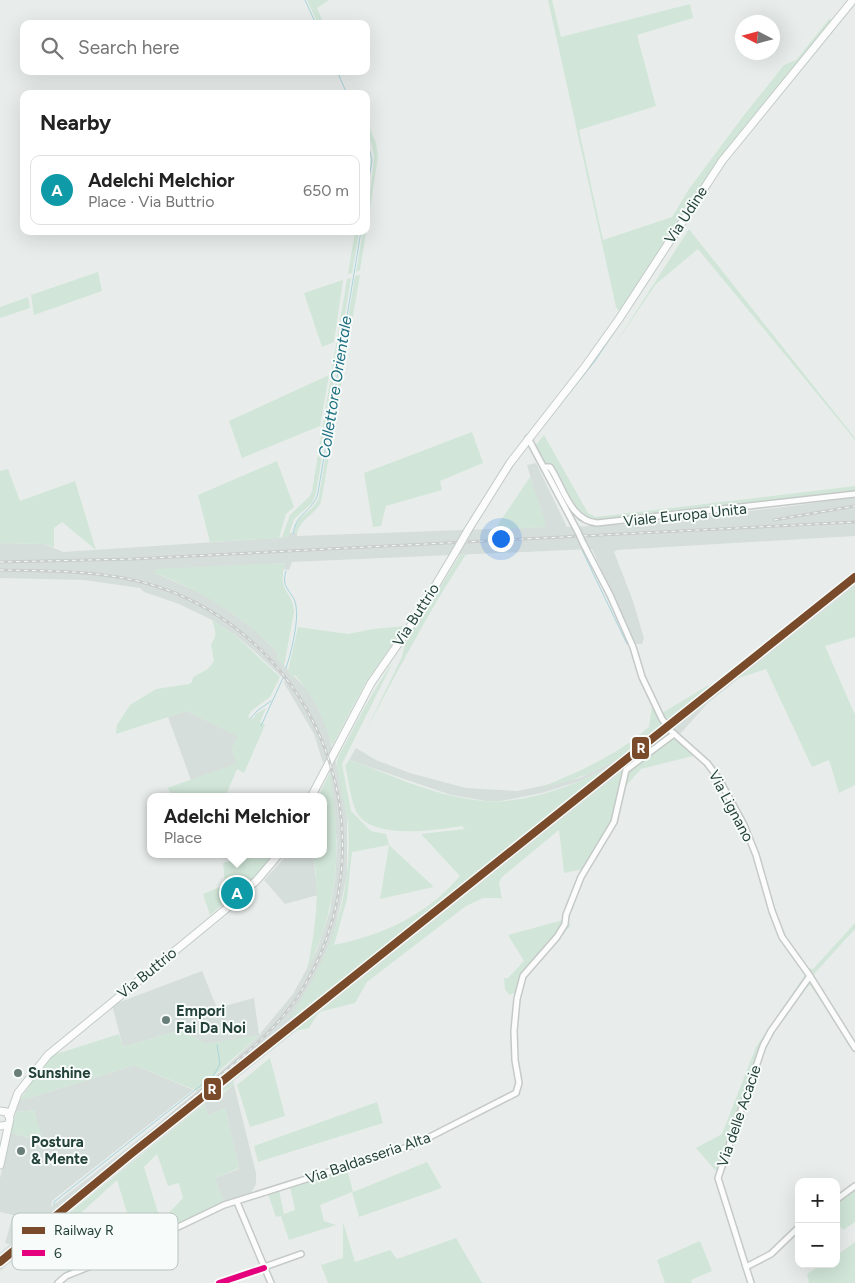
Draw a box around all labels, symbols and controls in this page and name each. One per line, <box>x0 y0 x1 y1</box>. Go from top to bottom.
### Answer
north arrow <box>735 15 780 60</box>
search box <box>20 20 370 75</box>
icon: search <box>38 34 66 62</box>
text: Search here <box>78 36 180 59</box>
text: Nearby <box>40 110 111 135</box>
text: Adelchi Melchior <box>88 169 234 192</box>
text: A <box>51 181 63 200</box>
text: 650 m <box>303 181 349 200</box>
street label: Via Udine <box>661 183 711 247</box>
text: Place · Via Buttrio <box>88 192 214 211</box>
water label: Collettore Orientale <box>314 314 356 459</box>
street label: Viale Europa Unita <box>623 500 747 530</box>
your location <box>488 526 514 552</box>
street label: Via Buttrio <box>389 580 443 650</box>
line badge: R <box>631 736 650 760</box>
text: R <box>636 740 646 757</box>
street label: Via Lignano <box>705 767 757 845</box>
popup <box>147 793 327 858</box>
text: Adelchi Melchior <box>164 805 310 828</box>
text: Place <box>164 828 202 847</box>
pin: A <box>221 874 253 912</box>
street label: Via Buttrio <box>114 943 181 1002</box>
place label: Empori Fai Da Noi <box>176 1002 246 1037</box>
marker: Empori Fai Da Noi <box>160 1014 172 1026</box>
street label: Via delle Acacie <box>713 1063 765 1169</box>
place label: Sunshine <box>28 1064 91 1082</box>
marker: Sunshine <box>12 1067 24 1079</box>
line badge: R <box>203 1077 222 1101</box>
text: R <box>207 1081 217 1098</box>
street label: Via Baldasseria Alta <box>303 1128 433 1188</box>
place label: Postura & Mente <box>31 1133 89 1168</box>
marker: Postura & Mente <box>15 1145 27 1157</box>
map controls <box>795 1178 840 1268</box>
button: + <box>795 1178 840 1223</box>
legend <box>12 1213 178 1270</box>
text: Railway R <box>54 1222 114 1239</box>
button: − <box>795 1223 840 1268</box>
text: 6 <box>54 1245 62 1262</box>

